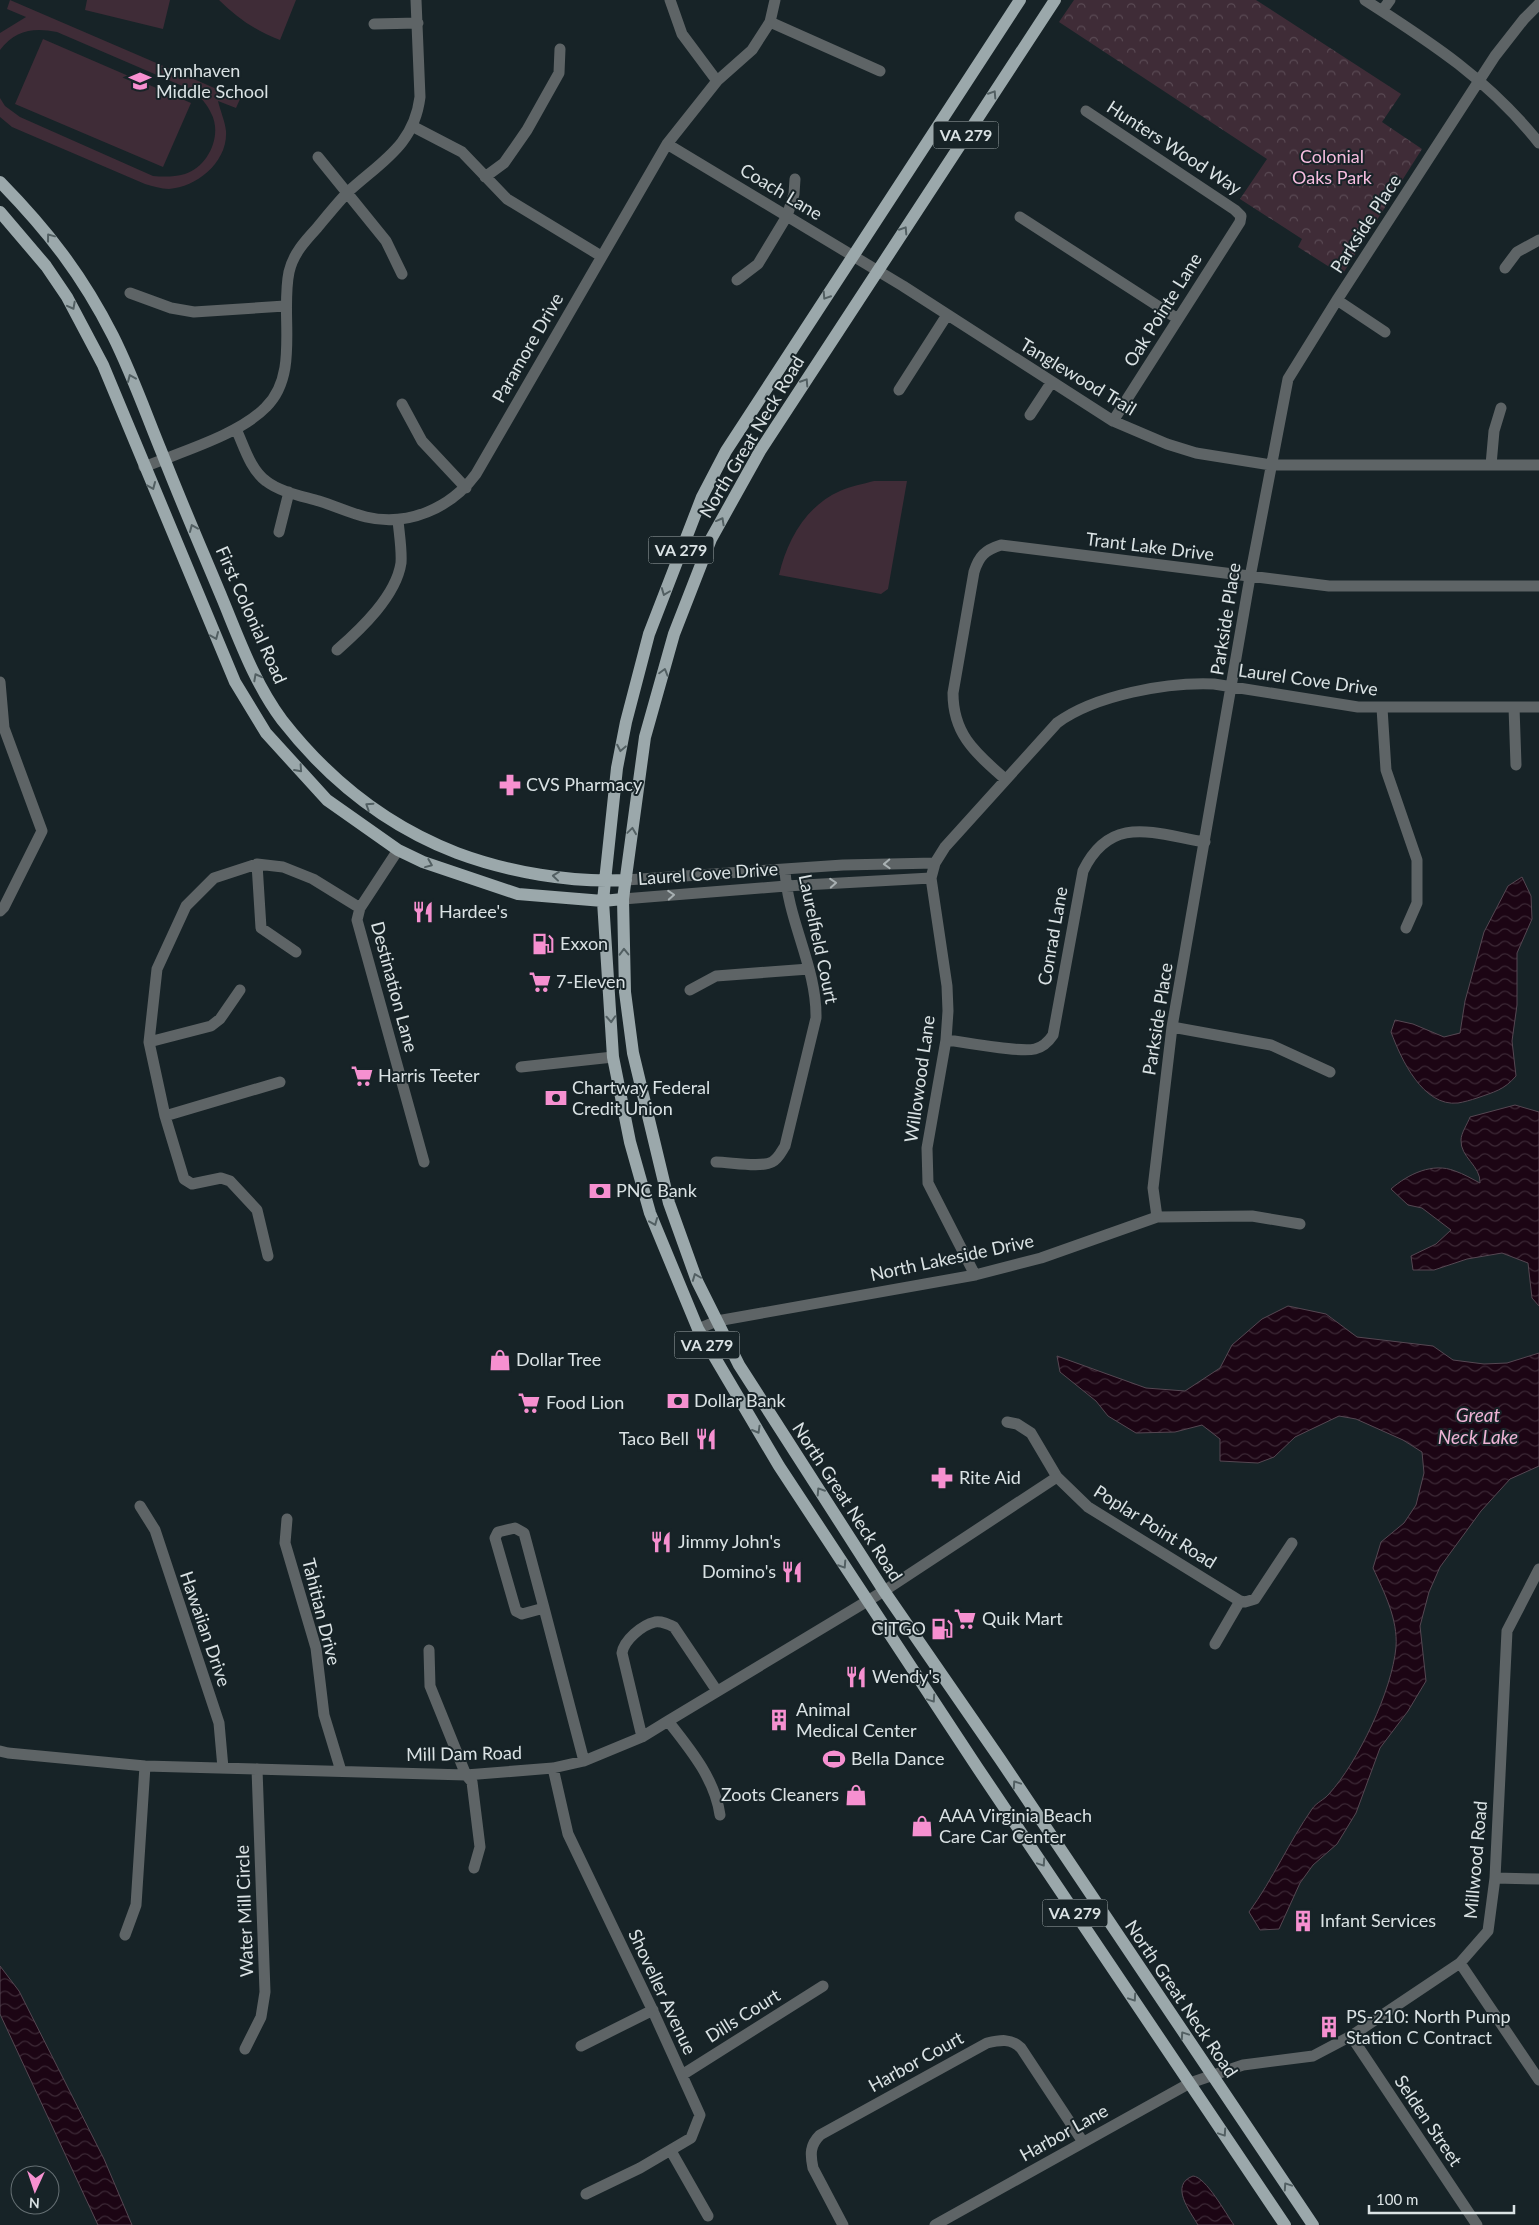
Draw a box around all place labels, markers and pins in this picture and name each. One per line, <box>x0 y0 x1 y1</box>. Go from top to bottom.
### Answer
place label: Lynnhaven Middle School <box>156 59 268 102</box>
school or university icon: Lynnhaven Middle School <box>127 68 153 94</box>
pharmacy icon: CVS Pharmacy <box>497 772 523 798</box>
place label: CVS Pharmacy <box>526 773 643 795</box>
restaurant icon: Hardee's <box>410 899 436 925</box>
place label: Hardee's <box>439 900 508 922</box>
fuel station icon: Exxon <box>530 931 556 957</box>
place label: Exxon <box>560 932 608 954</box>
supermarket icon: 7-Eleven <box>527 969 553 995</box>
place label: 7-Eleven <box>556 970 626 992</box>
supermarket icon: Harris Teeter <box>349 1063 375 1089</box>
place label: Harris Teeter <box>378 1064 480 1086</box>
place label: Chartway Federal Credit Union <box>572 1076 710 1119</box>
bank icon: Chartway Federal Credit Union <box>543 1085 569 1111</box>
bank icon: PNC Bank <box>587 1178 613 1204</box>
place label: PNC Bank <box>616 1179 698 1201</box>
shop icon: Dollar Tree <box>487 1347 513 1373</box>
place label: Dollar Tree <box>516 1348 601 1370</box>
bank icon: Dollar Bank <box>665 1388 691 1414</box>
place label: Dollar Bank <box>694 1389 786 1411</box>
supermarket icon: Food Lion <box>516 1390 542 1416</box>
place label: Food Lion <box>546 1391 624 1413</box>
restaurant icon: Taco Bell <box>693 1426 719 1452</box>
place label: Taco Bell <box>619 1427 689 1449</box>
pharmacy icon: Rite Aid <box>929 1465 955 1491</box>
place label: Rite Aid <box>959 1466 1021 1488</box>
restaurant icon: Jimmy John's <box>648 1529 674 1555</box>
place label: Jimmy John's <box>678 1530 781 1552</box>
restaurant icon: Domino's <box>779 1559 805 1585</box>
place label: Domino's <box>702 1560 776 1582</box>
supermarket icon: Quik Mart <box>952 1606 978 1632</box>
place label: Quik Mart <box>982 1607 1063 1629</box>
fuel station icon: CITGO <box>929 1616 955 1642</box>
place label: CITGO <box>871 1617 926 1639</box>
restaurant icon: Wendy's <box>843 1664 869 1690</box>
place label: Wendy's <box>872 1665 940 1687</box>
place label: Animal Medical Center <box>796 1698 917 1741</box>
building icon: Animal Medical Center <box>766 1707 792 1733</box>
sports icon: Bella Dance <box>821 1746 847 1772</box>
place label: Bella Dance <box>851 1747 944 1769</box>
shop icon: Zoots Cleaners <box>843 1782 869 1808</box>
place label: Zoots Cleaners <box>721 1783 839 1805</box>
place label: AAA Virginia Beach Care Car Center <box>939 1804 1092 1847</box>
shop icon: AAA Virginia Beach Care Car Center <box>909 1813 935 1839</box>
building icon: Infant Services <box>1290 1908 1316 1934</box>
place label: Infant Services <box>1320 1909 1436 1931</box>
place label: PS-210: North Pump Station C Contract <box>1346 2005 1511 2048</box>
building icon: PS-210: North Pump Station C Contract <box>1316 2014 1342 2040</box>

